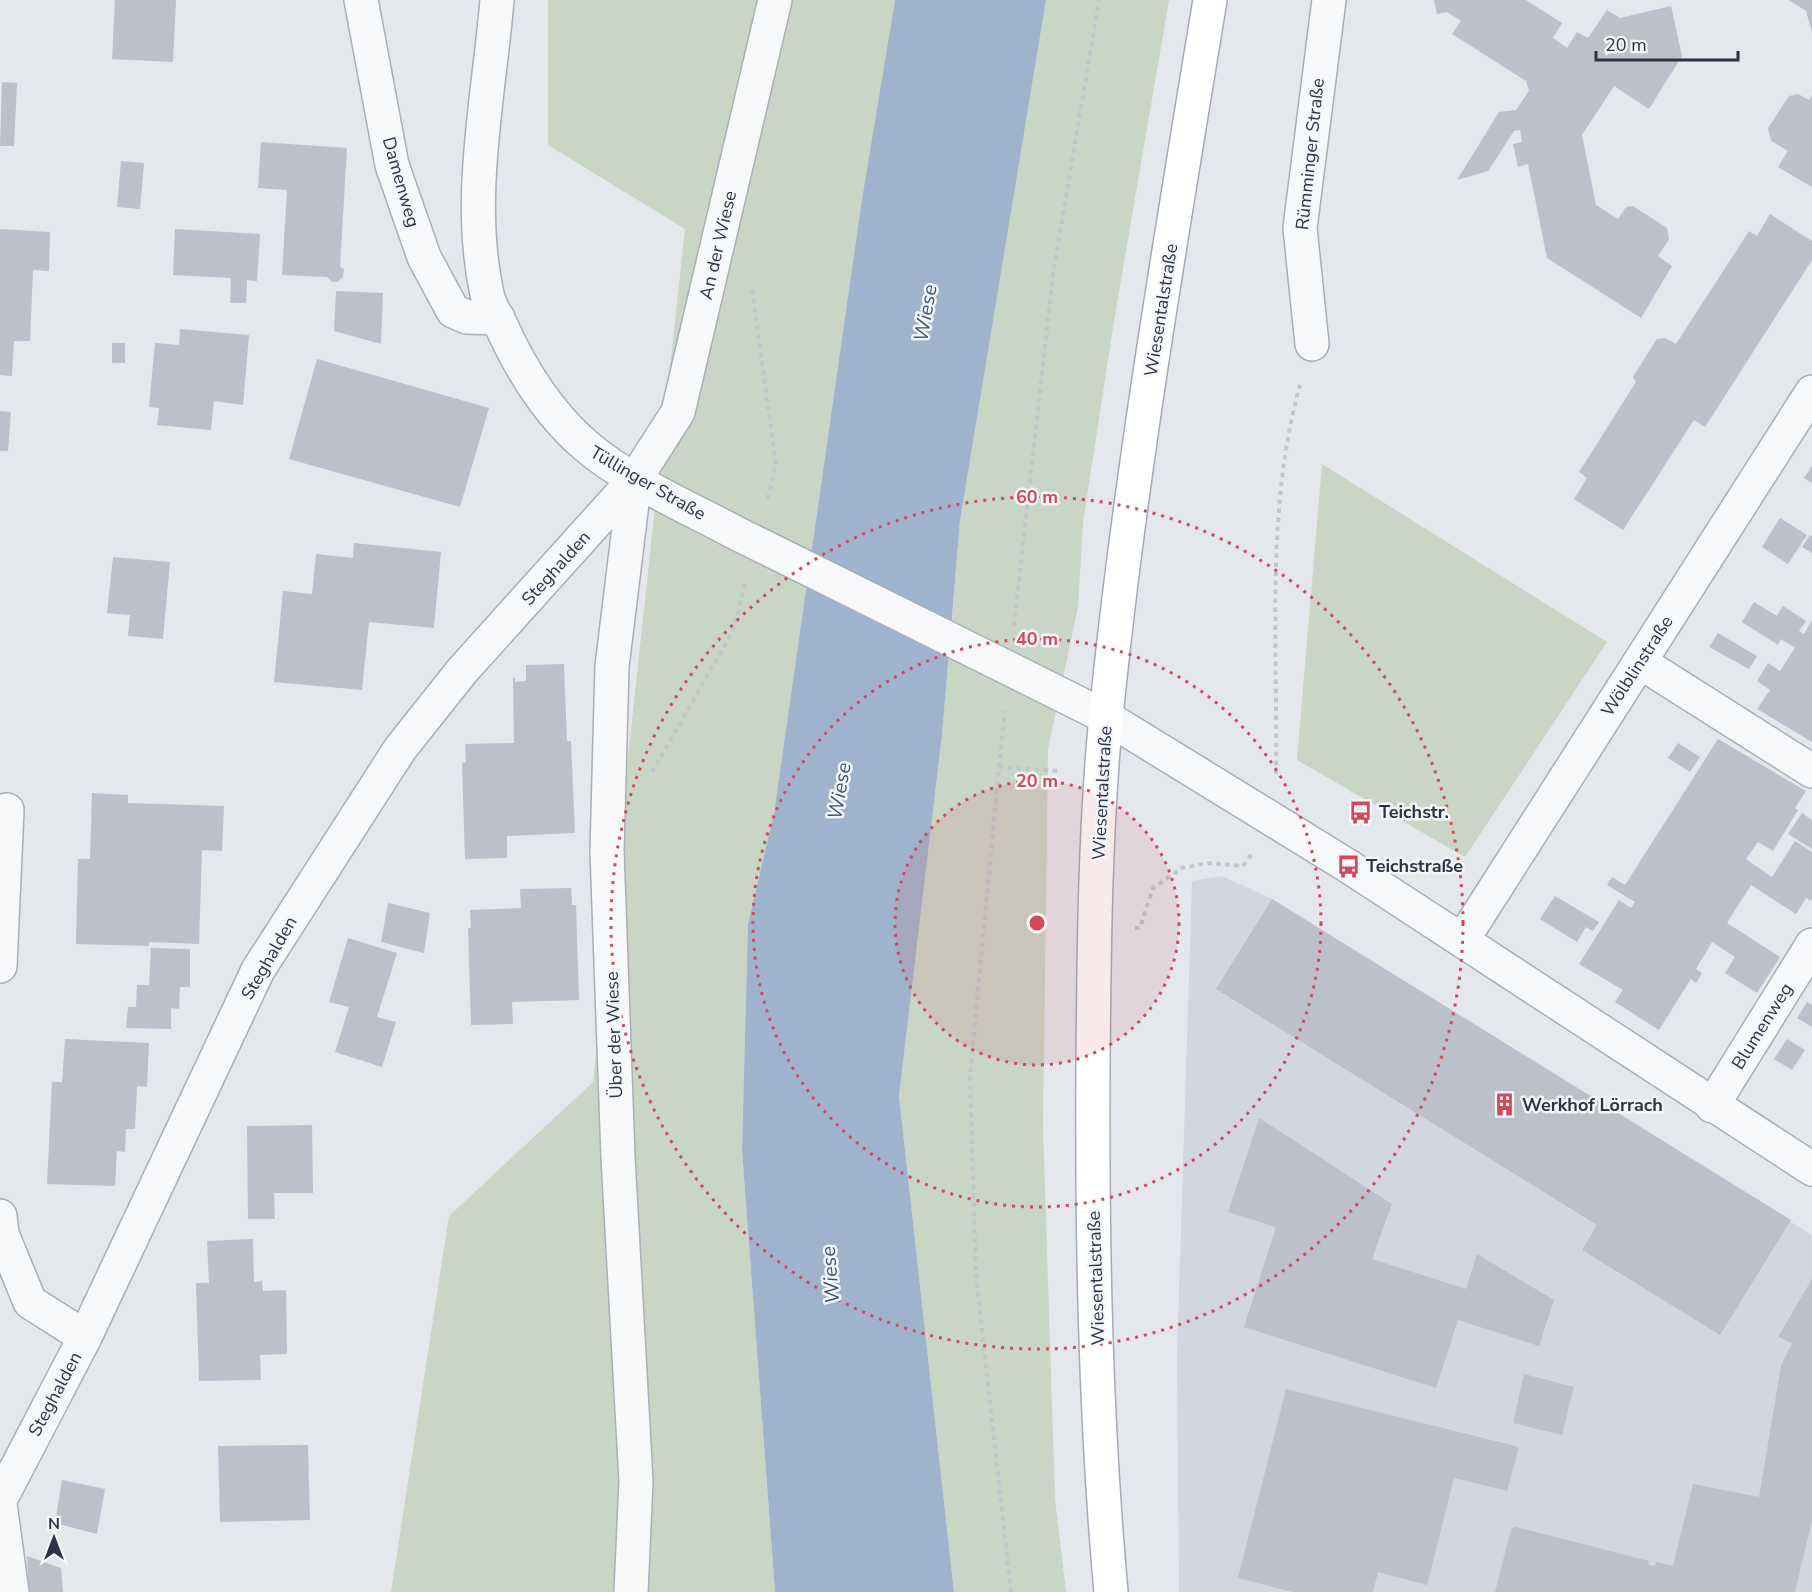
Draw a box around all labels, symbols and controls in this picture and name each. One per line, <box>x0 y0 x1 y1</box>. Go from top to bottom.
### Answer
scale bar <box>1596 24 1738 62</box>
text: 20 m <box>1605 33 1647 57</box>
street label: Rümminger Straße <box>1290 77 1330 231</box>
street label: Damenweg <box>377 134 425 230</box>
street label: An der Wiese <box>694 188 742 302</box>
street label: Wiesentalstraße <box>1139 242 1183 378</box>
water label: Wiese <box>907 282 944 344</box>
street label: Tüllinger Straße <box>586 440 710 526</box>
text: 60 m <box>1016 485 1058 509</box>
street label: Steghalden <box>516 526 596 610</box>
street label: Wölblinstraße <box>1595 611 1679 721</box>
text: 40 m <box>1016 627 1058 651</box>
street label: Wiesentalstraße <box>1086 725 1118 861</box>
water label: Wiese <box>821 760 858 822</box>
text: 20 m <box>1016 769 1058 793</box>
bus stop icon: Teichstr. <box>1348 799 1374 825</box>
place label: Teichstr. <box>1379 800 1449 824</box>
bus stop icon: Teichstraße <box>1335 853 1361 879</box>
place label: Teichstraße <box>1366 854 1463 878</box>
street label: Steghalden <box>235 912 303 1004</box>
centre of rings <box>1027 913 1047 933</box>
street label: Über der Wiese <box>600 971 628 1099</box>
street label: Blumenweg <box>1726 978 1798 1074</box>
building icon: Werkhof Lörrach <box>1491 1092 1517 1118</box>
place label: Werkhof Lörrach <box>1522 1093 1663 1117</box>
street label: Wiesentalstraße <box>1082 1210 1110 1346</box>
water label: Wiese <box>815 1245 846 1305</box>
street label: Steghalden <box>23 1347 87 1441</box>
north arrow <box>24 1508 84 1568</box>
text: N <box>48 1513 60 1535</box>

